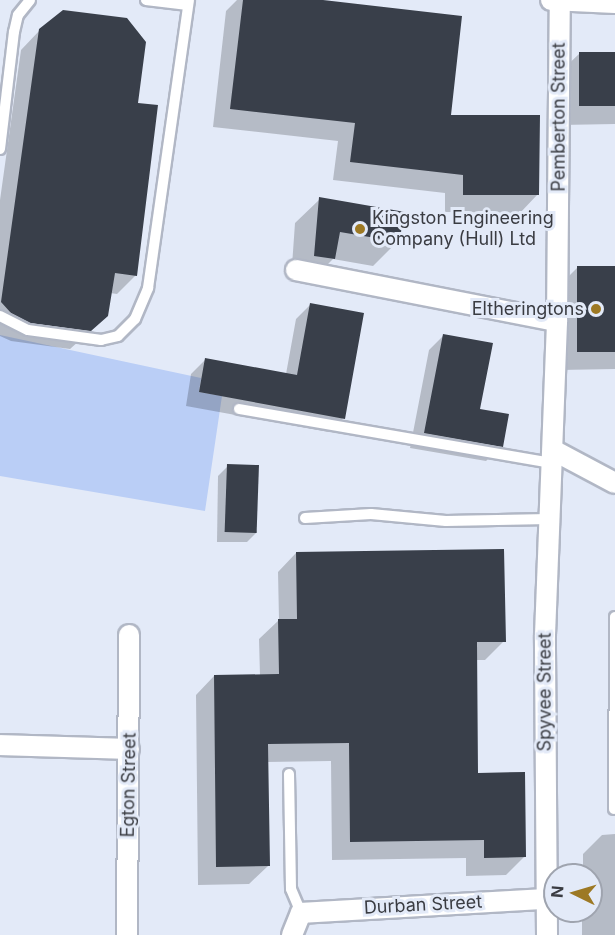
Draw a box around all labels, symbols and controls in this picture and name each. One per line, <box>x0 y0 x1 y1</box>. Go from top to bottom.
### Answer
street label: Pemberton Street <box>548 42 570 192</box>
place label: Kingston Engineering Company (Hull) Ltd <box>372 208 554 250</box>
marker: Kingston Engineering Company (Hull) Ltd <box>353 222 367 236</box>
place label: Eltheringtons <box>472 298 584 320</box>
marker: Eltheringtons <box>589 302 603 316</box>
street label: Spyvee Street <box>534 633 556 751</box>
street label: Egton Street <box>117 732 141 838</box>
north arrow <box>543 863 603 923</box>
text: N <box>547 885 568 899</box>
street label: Durban Street <box>363 891 483 919</box>

